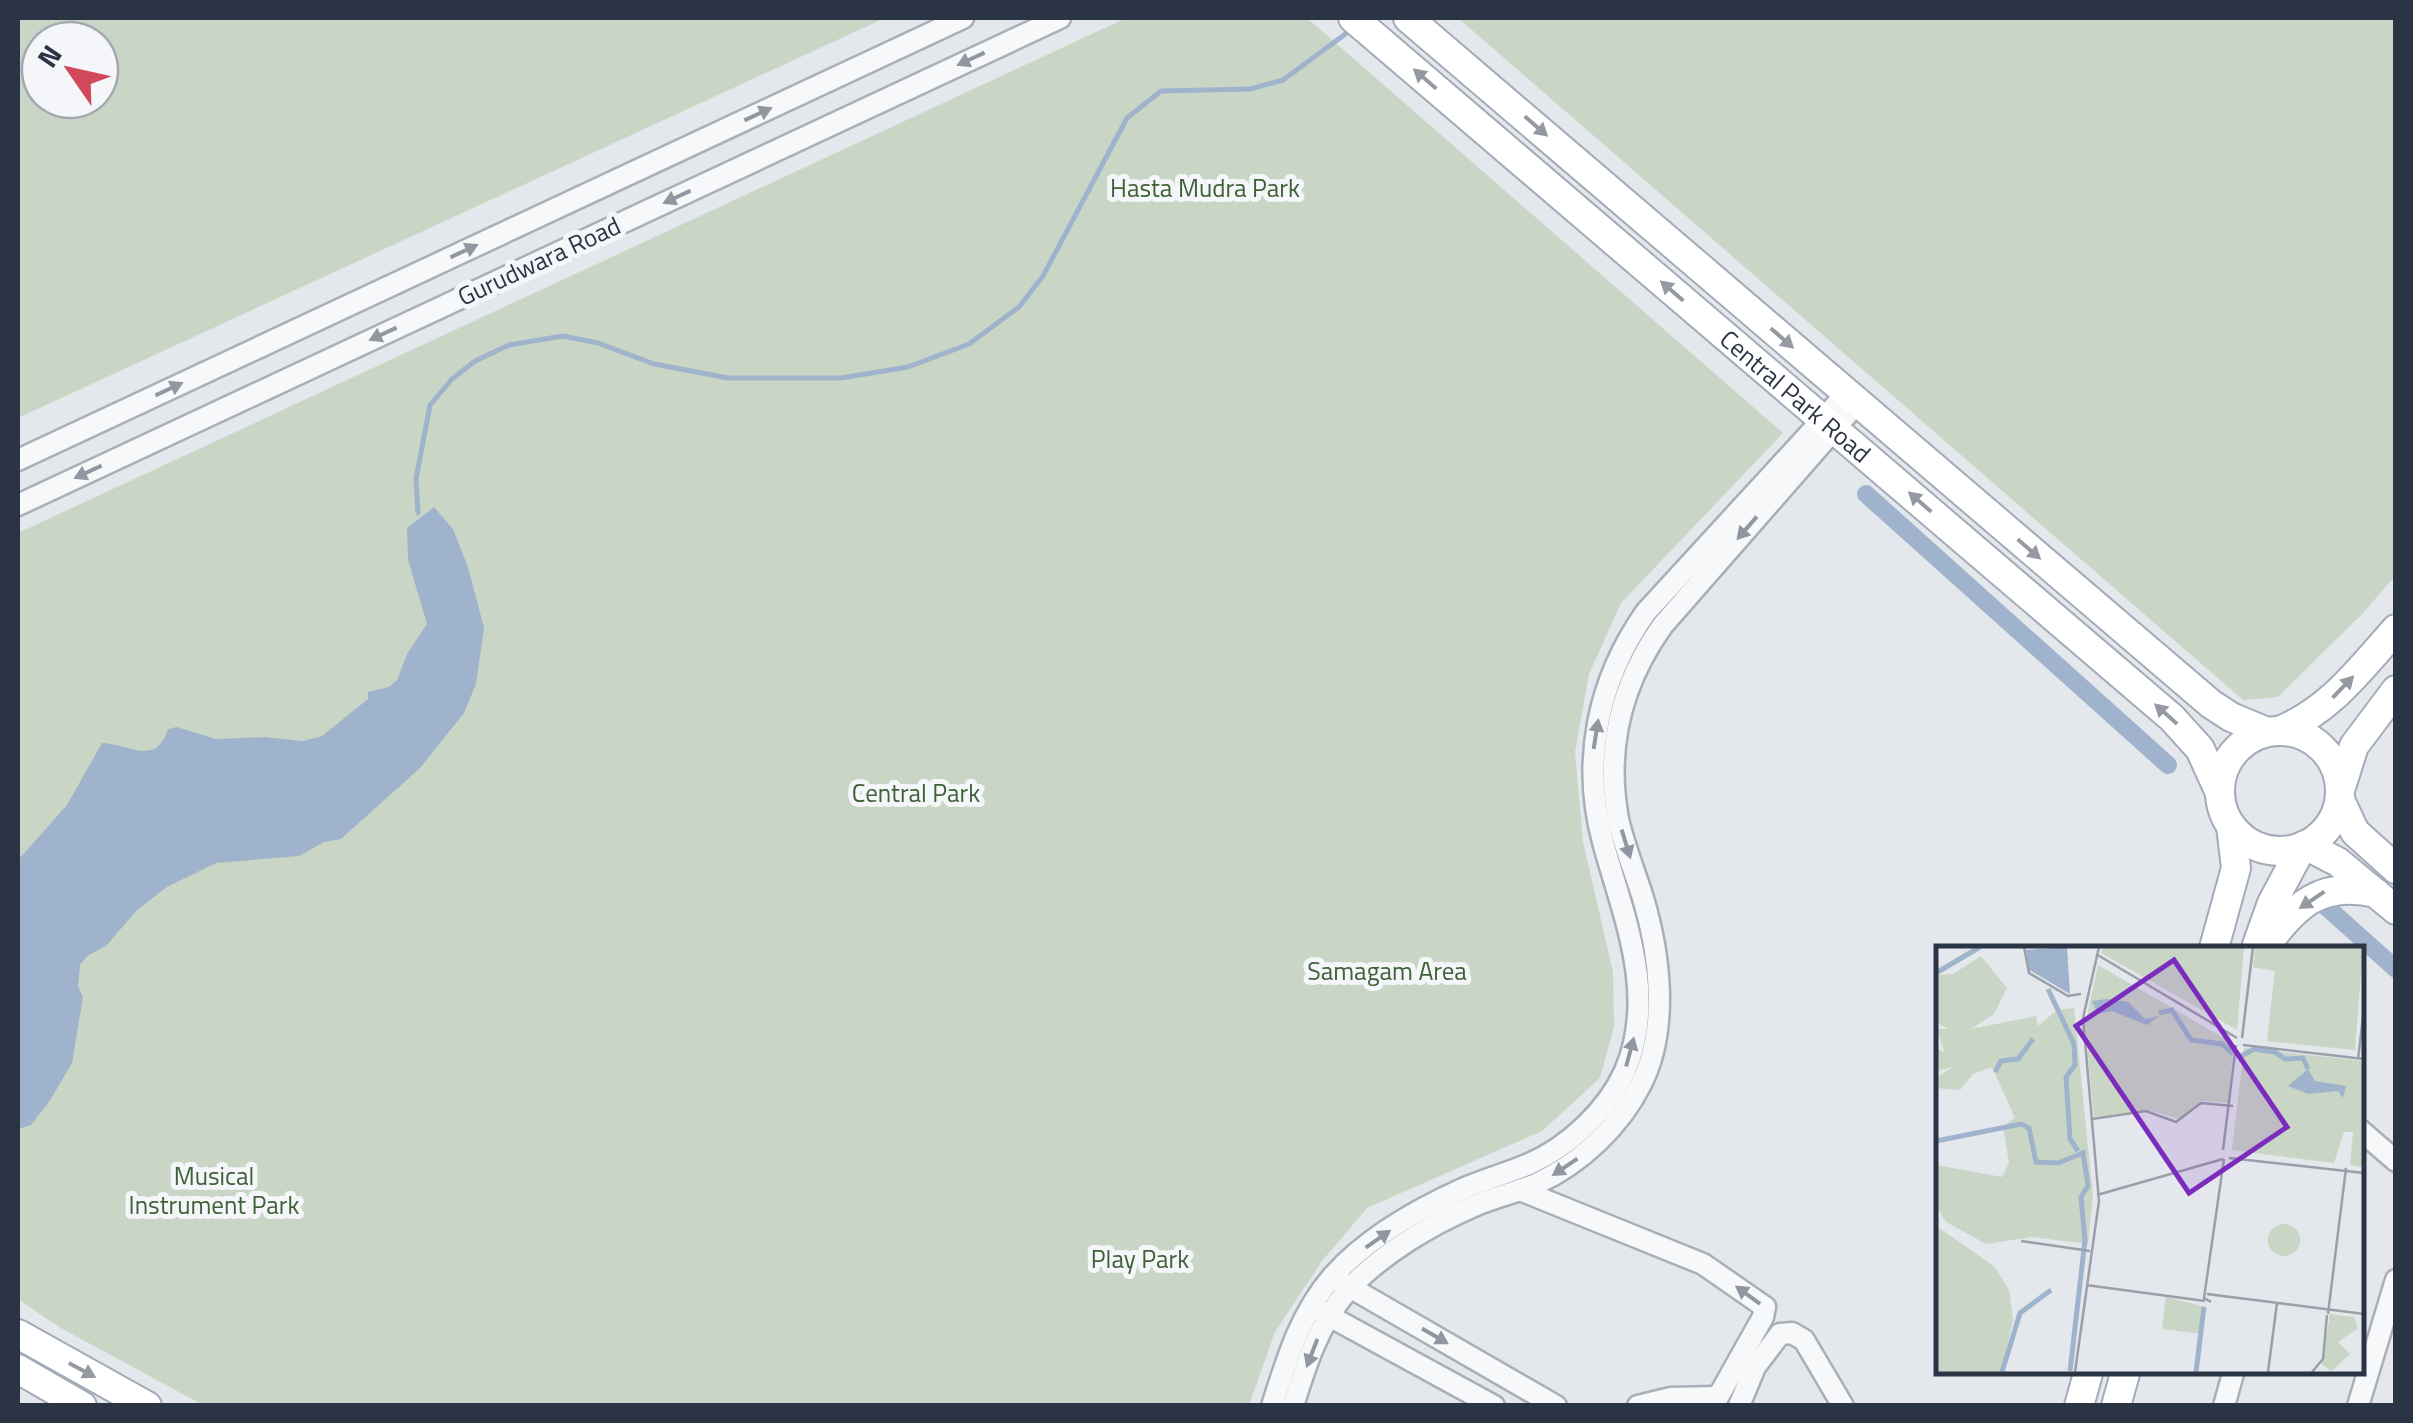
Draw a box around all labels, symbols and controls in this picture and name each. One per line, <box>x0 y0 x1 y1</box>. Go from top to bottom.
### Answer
north arrow <box>20 20 120 120</box>
text: N <box>26 36 72 76</box>
one-way arrow <box>957 50 986 67</box>
one-way arrow <box>1413 69 1438 91</box>
one-way arrow <box>744 105 773 122</box>
one-way arrow <box>1523 115 1548 137</box>
park label: Hasta Mudra Park <box>1110 169 1300 207</box>
one-way arrow <box>662 188 691 205</box>
street label: Gurudwara Road <box>451 207 627 315</box>
one-way arrow <box>449 243 478 260</box>
one-way arrow <box>1660 280 1685 302</box>
street label: Central Park Road <box>1712 321 1879 472</box>
one-way arrow <box>368 326 397 343</box>
one-way arrow <box>1770 326 1795 348</box>
one-way arrow <box>155 381 184 398</box>
one-way arrow <box>74 464 103 481</box>
one-way arrow <box>1907 491 1932 513</box>
one-way arrow <box>1737 516 1759 541</box>
one-way arrow <box>2017 538 2042 559</box>
one-way arrow <box>2331 676 2354 700</box>
one-way arrow <box>2154 703 2179 725</box>
one-way arrow <box>1589 718 1605 749</box>
park label: Central Park <box>852 774 980 812</box>
one-way arrow <box>1619 829 1634 860</box>
one-way arrow <box>2298 891 2325 909</box>
inset map <box>1936 946 2363 1373</box>
park label: Samagam Area <box>1307 952 1467 990</box>
one-way arrow <box>1622 1037 1638 1068</box>
park label: Musical Instrument Park <box>129 1157 299 1224</box>
one-way arrow <box>1552 1157 1579 1175</box>
one-way arrow <box>1364 1230 1391 1249</box>
park label: Play Park <box>1091 1240 1189 1278</box>
one-way arrow <box>1735 1286 1761 1305</box>
one-way arrow <box>1421 1328 1450 1345</box>
one-way arrow <box>1303 1338 1319 1368</box>
one-way arrow <box>67 1362 96 1379</box>

